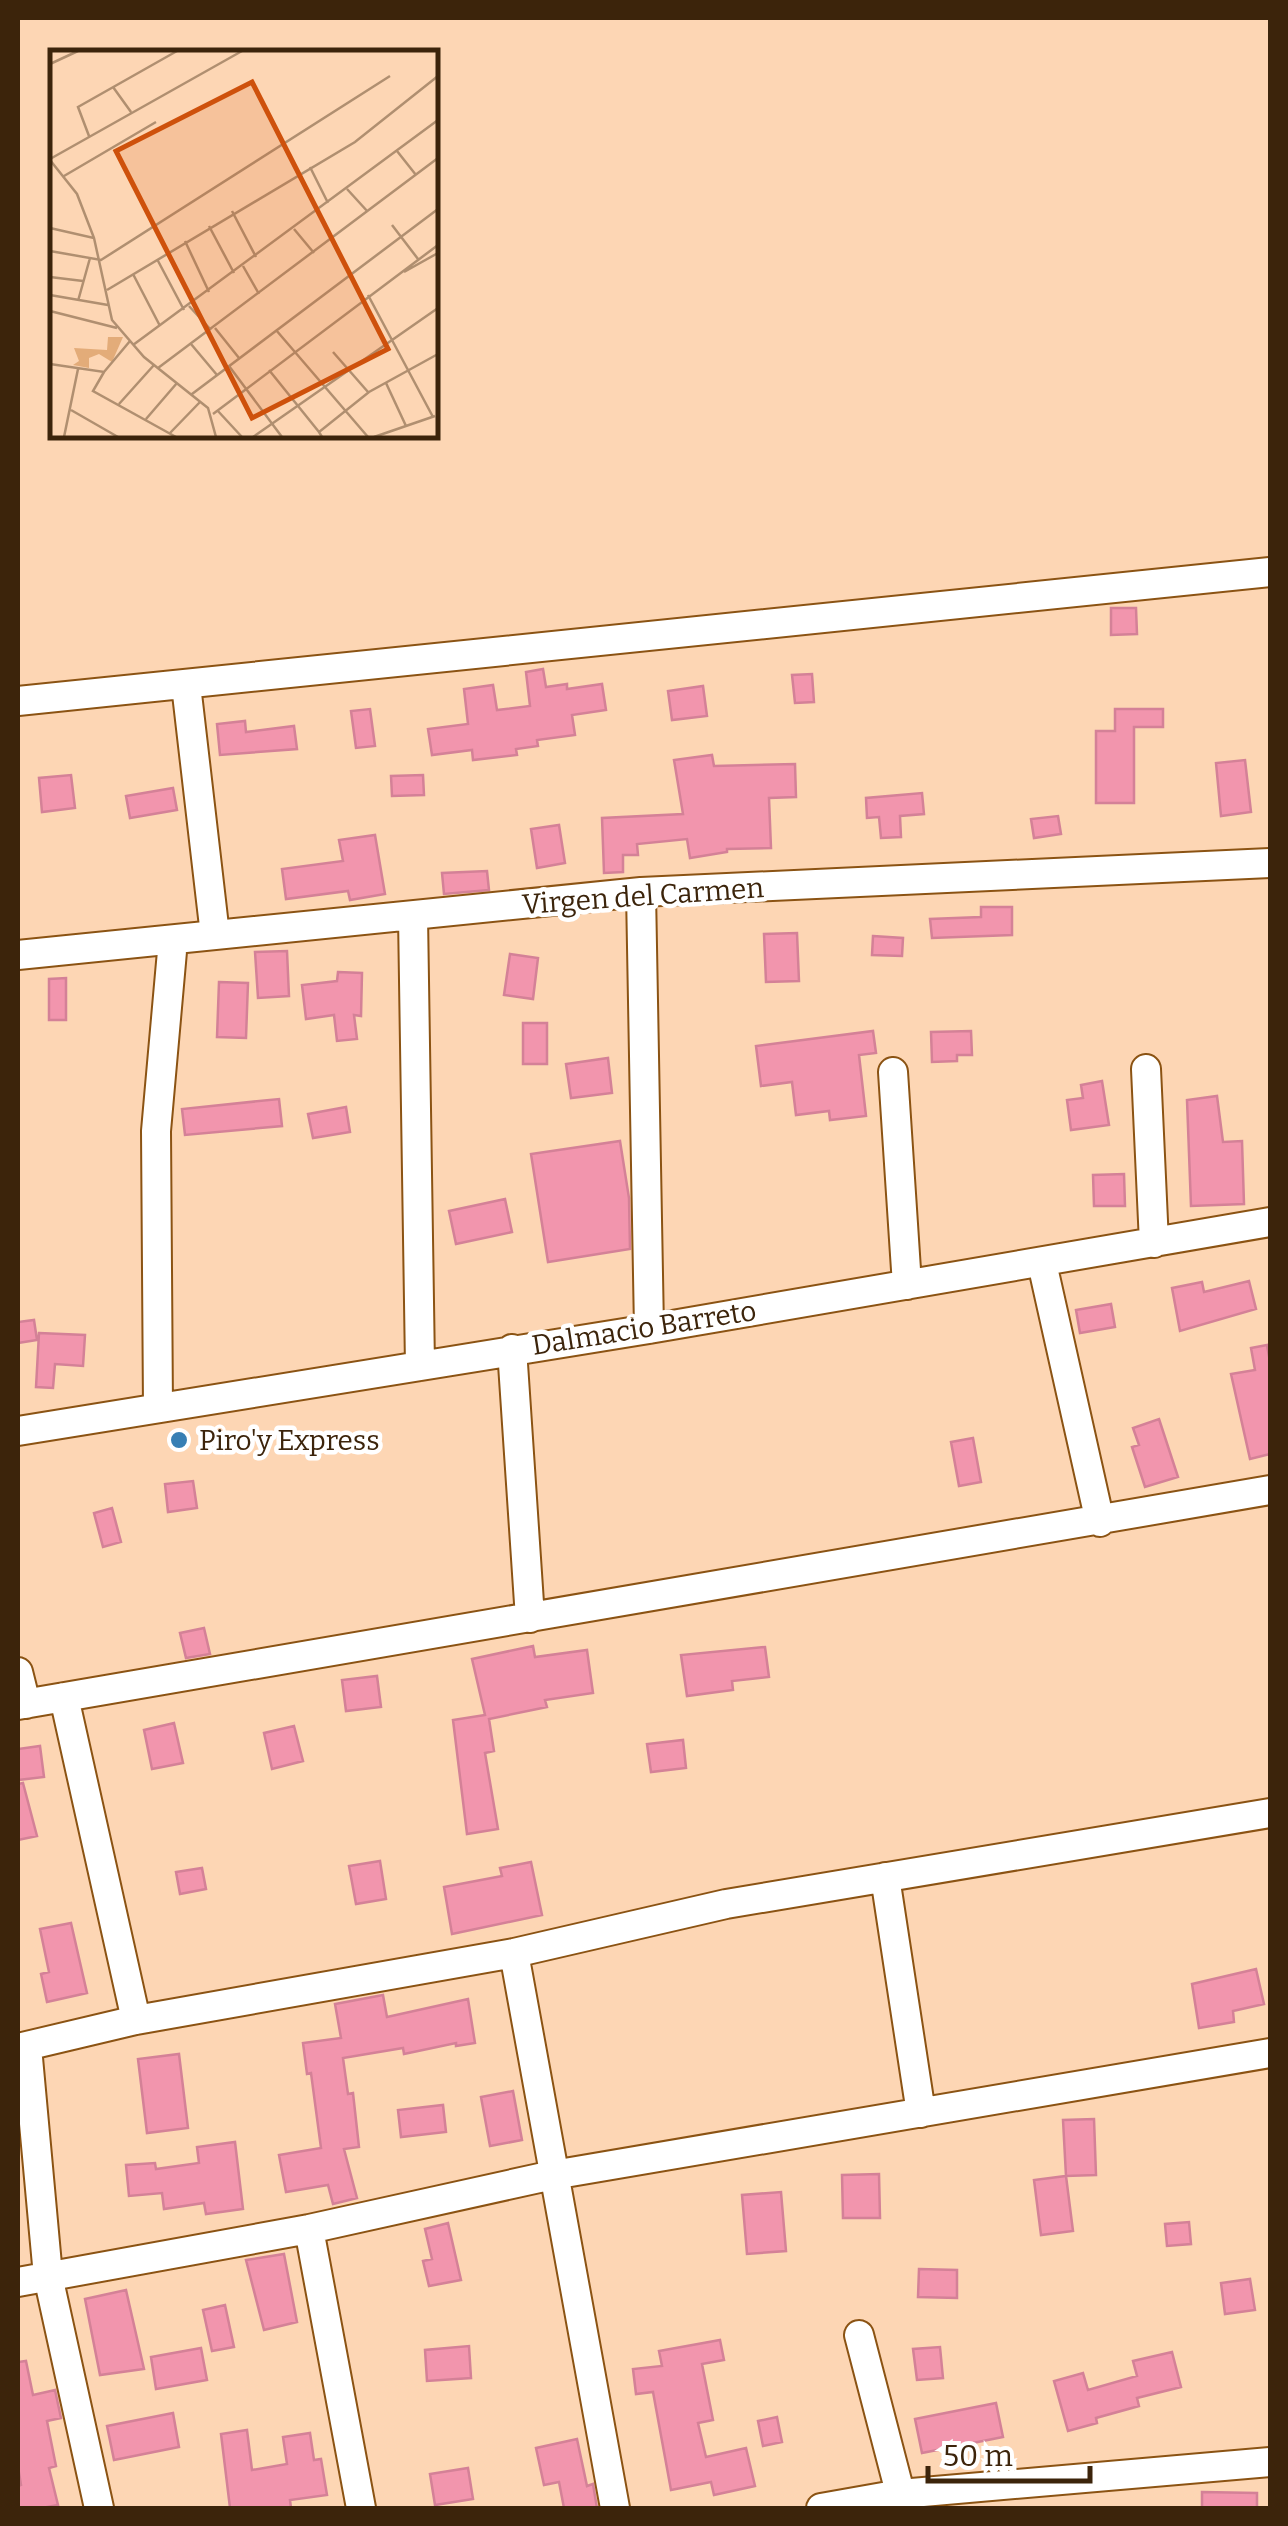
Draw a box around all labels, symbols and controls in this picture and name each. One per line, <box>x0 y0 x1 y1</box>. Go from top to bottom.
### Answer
inset map <box>50 50 438 438</box>
street label: Virgen del Carmen <box>521 871 765 921</box>
street label: Dalmacio Barreto <box>530 1294 758 1362</box>
place label: Piro'y Express <box>199 1424 380 1457</box>
marker: Piro'y Express <box>168 1429 190 1451</box>
scale bar <box>928 2421 1090 2483</box>
text: 50 m <box>943 2438 1013 2474</box>

